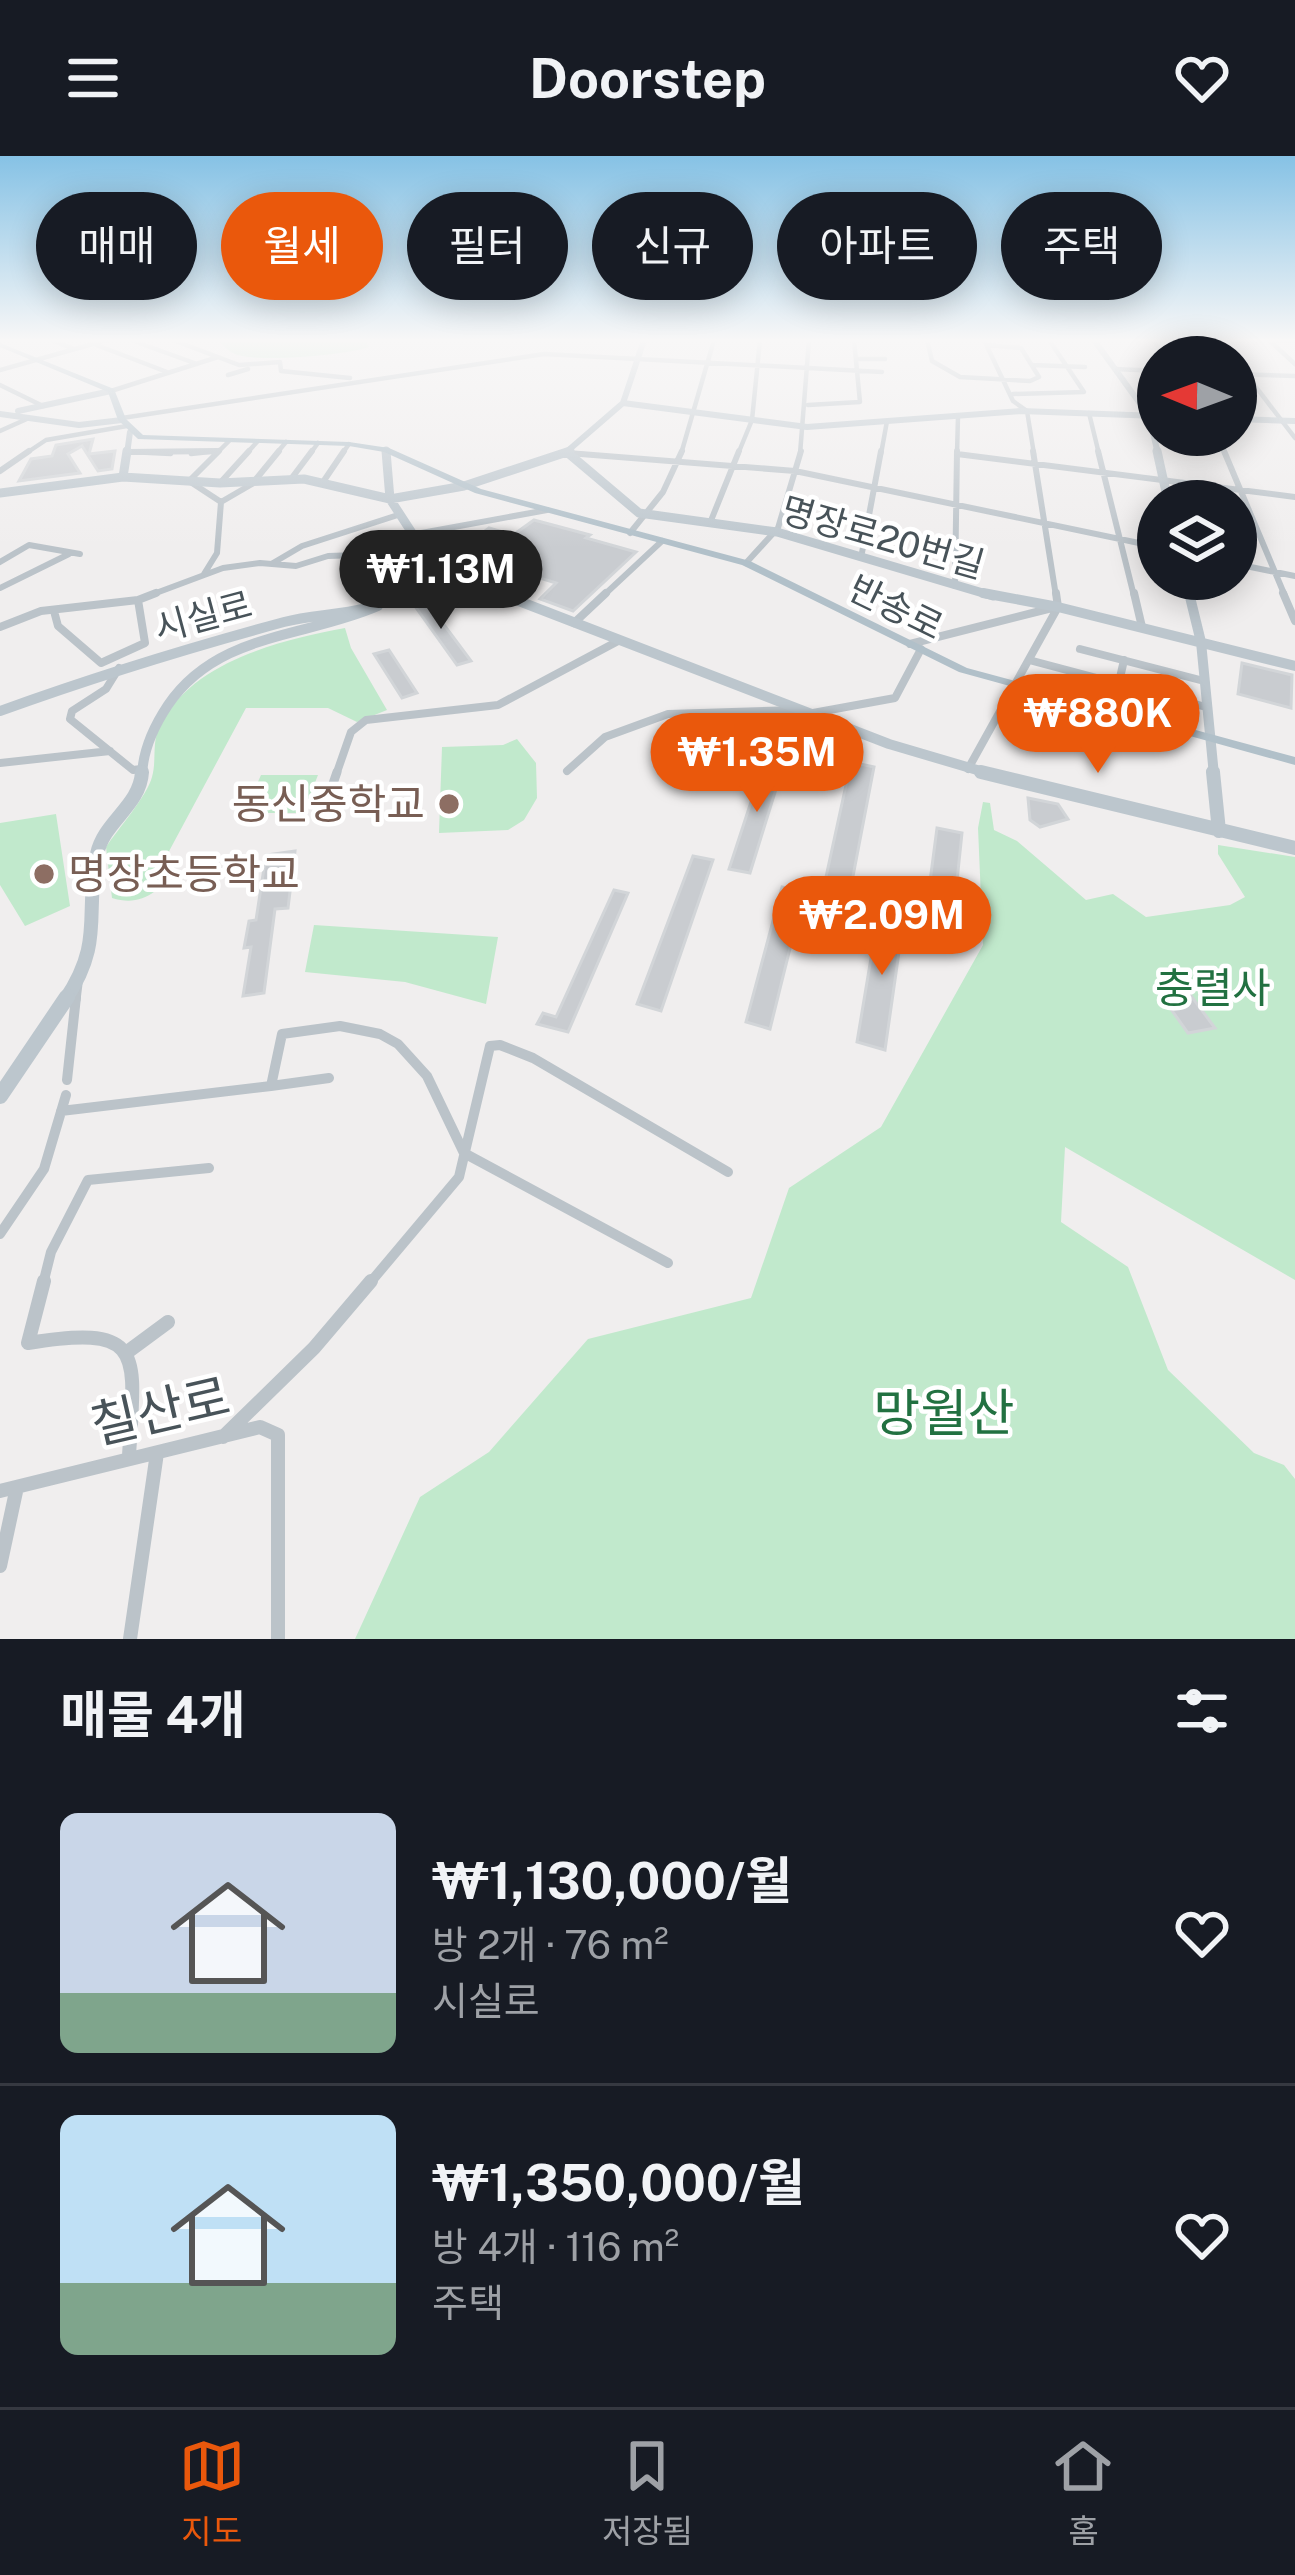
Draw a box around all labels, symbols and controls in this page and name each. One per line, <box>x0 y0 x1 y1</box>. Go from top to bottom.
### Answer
icon: menu <box>60 45 126 111</box>
icon: heart <box>1169 45 1235 111</box>
text: Doorstep <box>529 47 766 110</box>
chip: 매매 <box>36 192 197 300</box>
chip: 월세 <box>221 192 383 300</box>
chip: 필터 <box>407 192 568 300</box>
chip: 신규 <box>592 192 753 300</box>
chip: 아파트 <box>777 192 977 300</box>
chip: 주택 <box>1001 192 1162 300</box>
north arrow <box>1137 336 1257 456</box>
map controls <box>1137 336 1257 600</box>
button: layers <box>1137 480 1257 600</box>
street label: 명장로20번길 <box>777 488 989 586</box>
pin: ₩1.13M <box>343 530 539 632</box>
text: ₩1.13M <box>366 546 516 592</box>
street label: 반송로 <box>842 566 950 648</box>
street label: 시실로 <box>150 583 256 649</box>
pin: ₩880K <box>1014 674 1182 776</box>
text: ₩880K <box>1024 690 1172 736</box>
pin: ₩1.35M <box>659 713 855 815</box>
text: ₩1.35M <box>678 729 836 775</box>
place label: 동신중학교 <box>232 779 425 828</box>
marker: 동신중학교 <box>436 791 462 817</box>
place label: 명장초등학교 <box>68 849 300 898</box>
marker: 명장초등학교 <box>31 861 57 887</box>
pin: ₩2.09M <box>784 876 980 978</box>
text: ₩2.09M <box>799 892 965 938</box>
park label: 충렬사 <box>1155 963 1271 1012</box>
street label: 칠산로 <box>85 1366 235 1455</box>
park label: 망월산 <box>874 1383 1014 1442</box>
icon: filters <box>1169 1678 1235 1744</box>
text: 매물 4개 <box>60 1685 246 1744</box>
text: ₩1,130,000/월 <box>432 1851 792 1910</box>
icon: home <box>156 1861 300 2005</box>
icon: heart <box>1169 1900 1235 1966</box>
text: 방 2개 · 76 m² <box>432 1922 669 1968</box>
text: 시실로 <box>432 1978 540 2024</box>
text: ₩1,350,000/월 <box>432 2153 805 2212</box>
icon: home <box>156 2163 300 2307</box>
icon: heart <box>1169 2202 1235 2268</box>
text: 방 4개 · 116 m² <box>432 2224 679 2270</box>
text: 주택 <box>432 2280 504 2326</box>
tab: 지도 <box>179 2433 245 2553</box>
tab: 저장됨 <box>602 2433 693 2553</box>
tab: 홈 <box>1050 2433 1116 2553</box>

